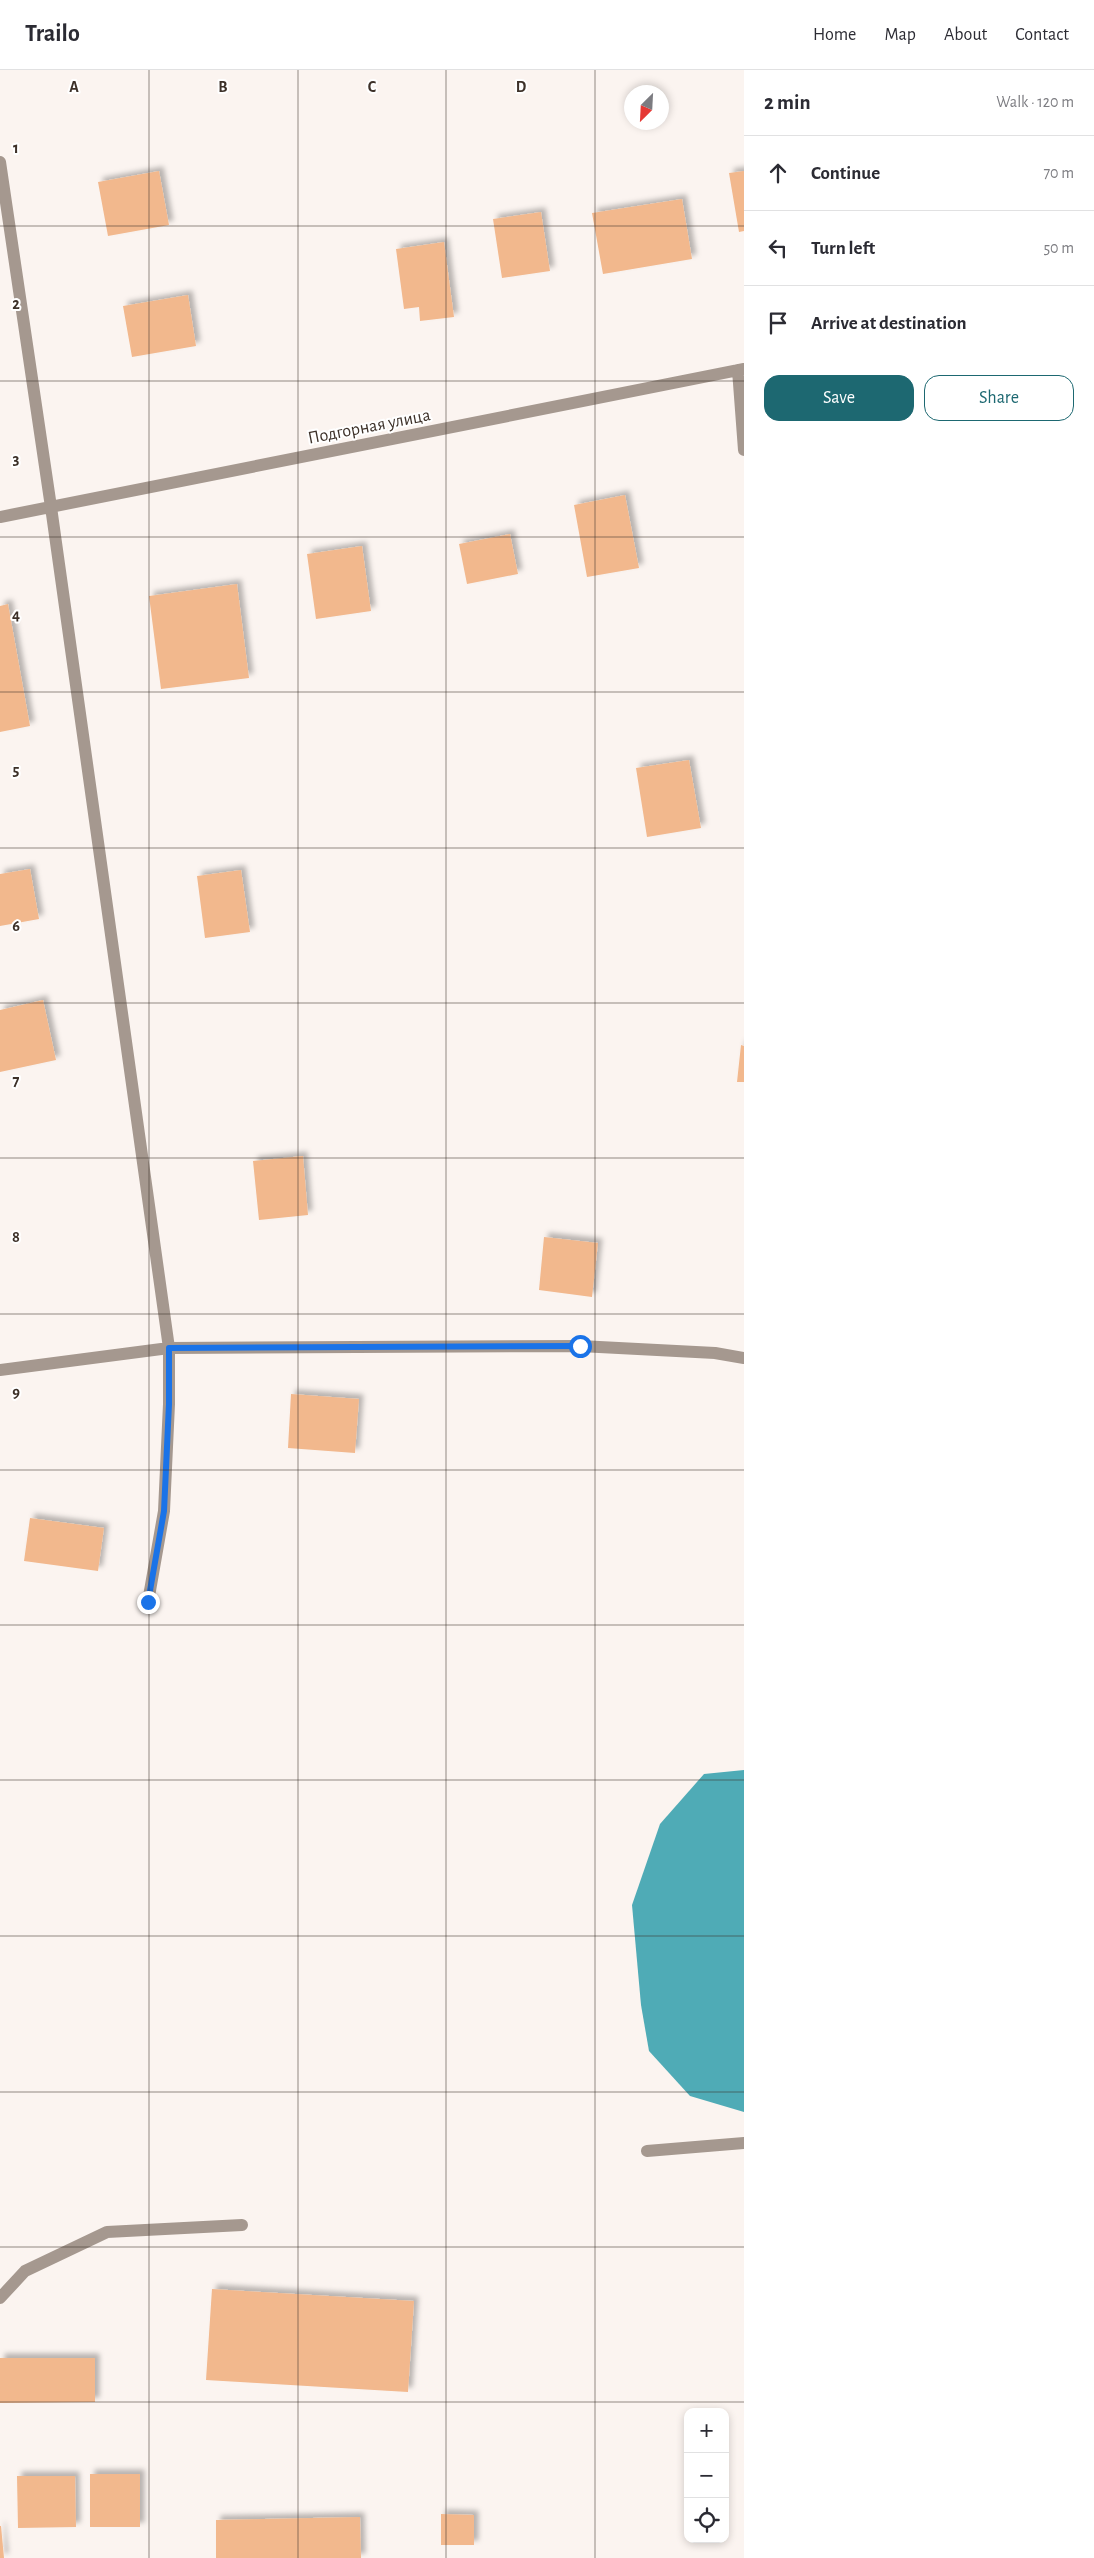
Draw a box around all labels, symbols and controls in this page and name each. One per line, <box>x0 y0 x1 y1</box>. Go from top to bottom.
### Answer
text: Trailo <box>25 22 80 46</box>
text: Home <box>813 26 856 44</box>
text: Map <box>884 26 916 44</box>
text: About <box>944 26 987 44</box>
text: Contact <box>1015 26 1069 44</box>
text: A <box>69 79 79 95</box>
text: B <box>218 79 228 95</box>
text: C <box>368 79 377 95</box>
text: D <box>516 79 527 95</box>
north arrow <box>624 85 669 130</box>
text: 2 min <box>764 92 811 113</box>
text: Walk · 120 m <box>996 94 1074 110</box>
text: 1 <box>13 140 19 156</box>
icon: ahead <box>764 159 792 187</box>
text: Continue <box>811 164 880 183</box>
text: 70 m <box>1043 165 1074 181</box>
icon: left <box>764 234 792 262</box>
text: Turn left <box>811 239 875 258</box>
text: 50 m <box>1043 240 1074 256</box>
text: 2 <box>12 296 20 312</box>
icon: arrive <box>764 309 792 337</box>
text: Arrive at destination <box>811 314 967 333</box>
button: Save <box>764 375 914 421</box>
button: Share <box>924 375 1074 421</box>
street label: Подгорная улица <box>306 406 432 448</box>
text: 3 <box>13 451 20 467</box>
text: 4 <box>12 607 20 623</box>
text: 5 <box>13 762 20 778</box>
text: 6 <box>12 918 20 934</box>
text: 7 <box>13 1073 20 1089</box>
text: 8 <box>12 1229 20 1245</box>
route start <box>569 1335 592 1358</box>
text: 9 <box>12 1384 20 1400</box>
route end <box>137 1591 160 1614</box>
map controls <box>684 2408 729 2543</box>
button: + <box>684 2408 729 2453</box>
button: − <box>684 2453 729 2498</box>
button: locate <box>684 2498 729 2543</box>

